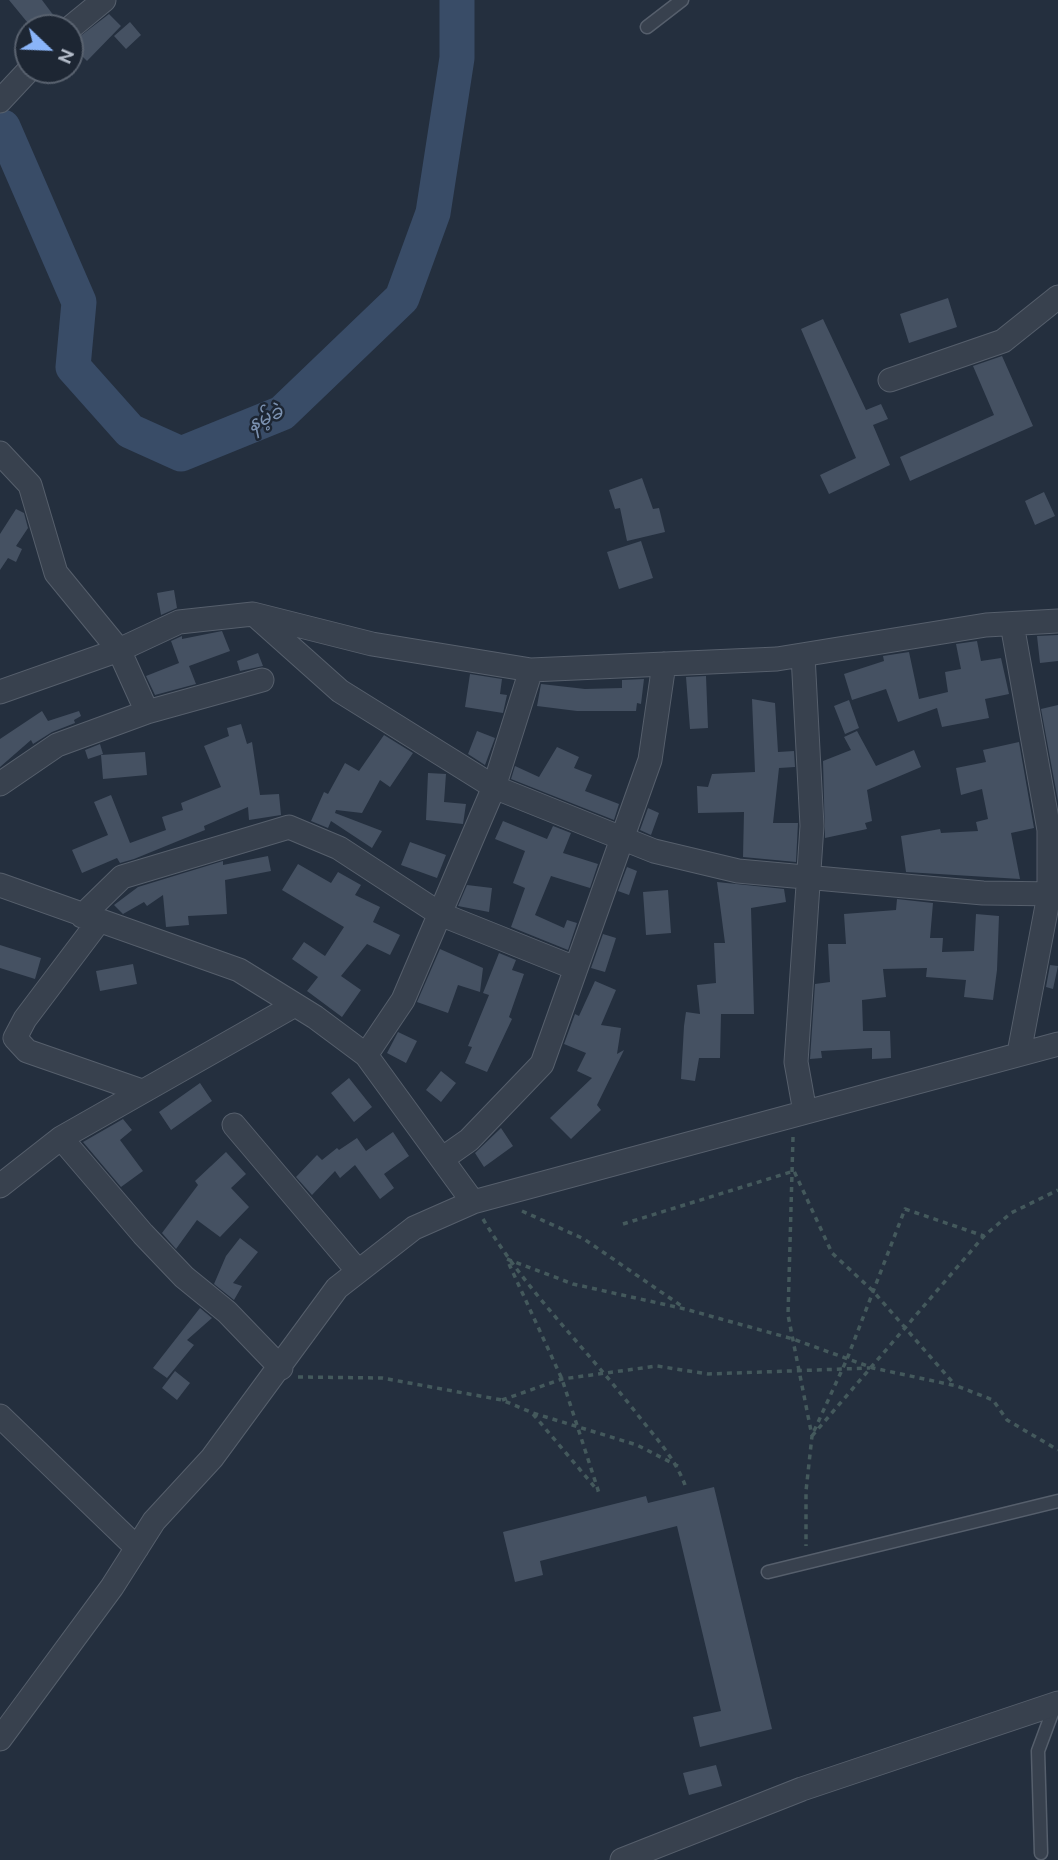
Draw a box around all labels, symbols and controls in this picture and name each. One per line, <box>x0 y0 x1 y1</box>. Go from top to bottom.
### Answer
north arrow <box>14 14 84 84</box>
text: N <box>54 46 79 67</box>
water label: နမ့်ခဲ <box>244 400 286 436</box>

